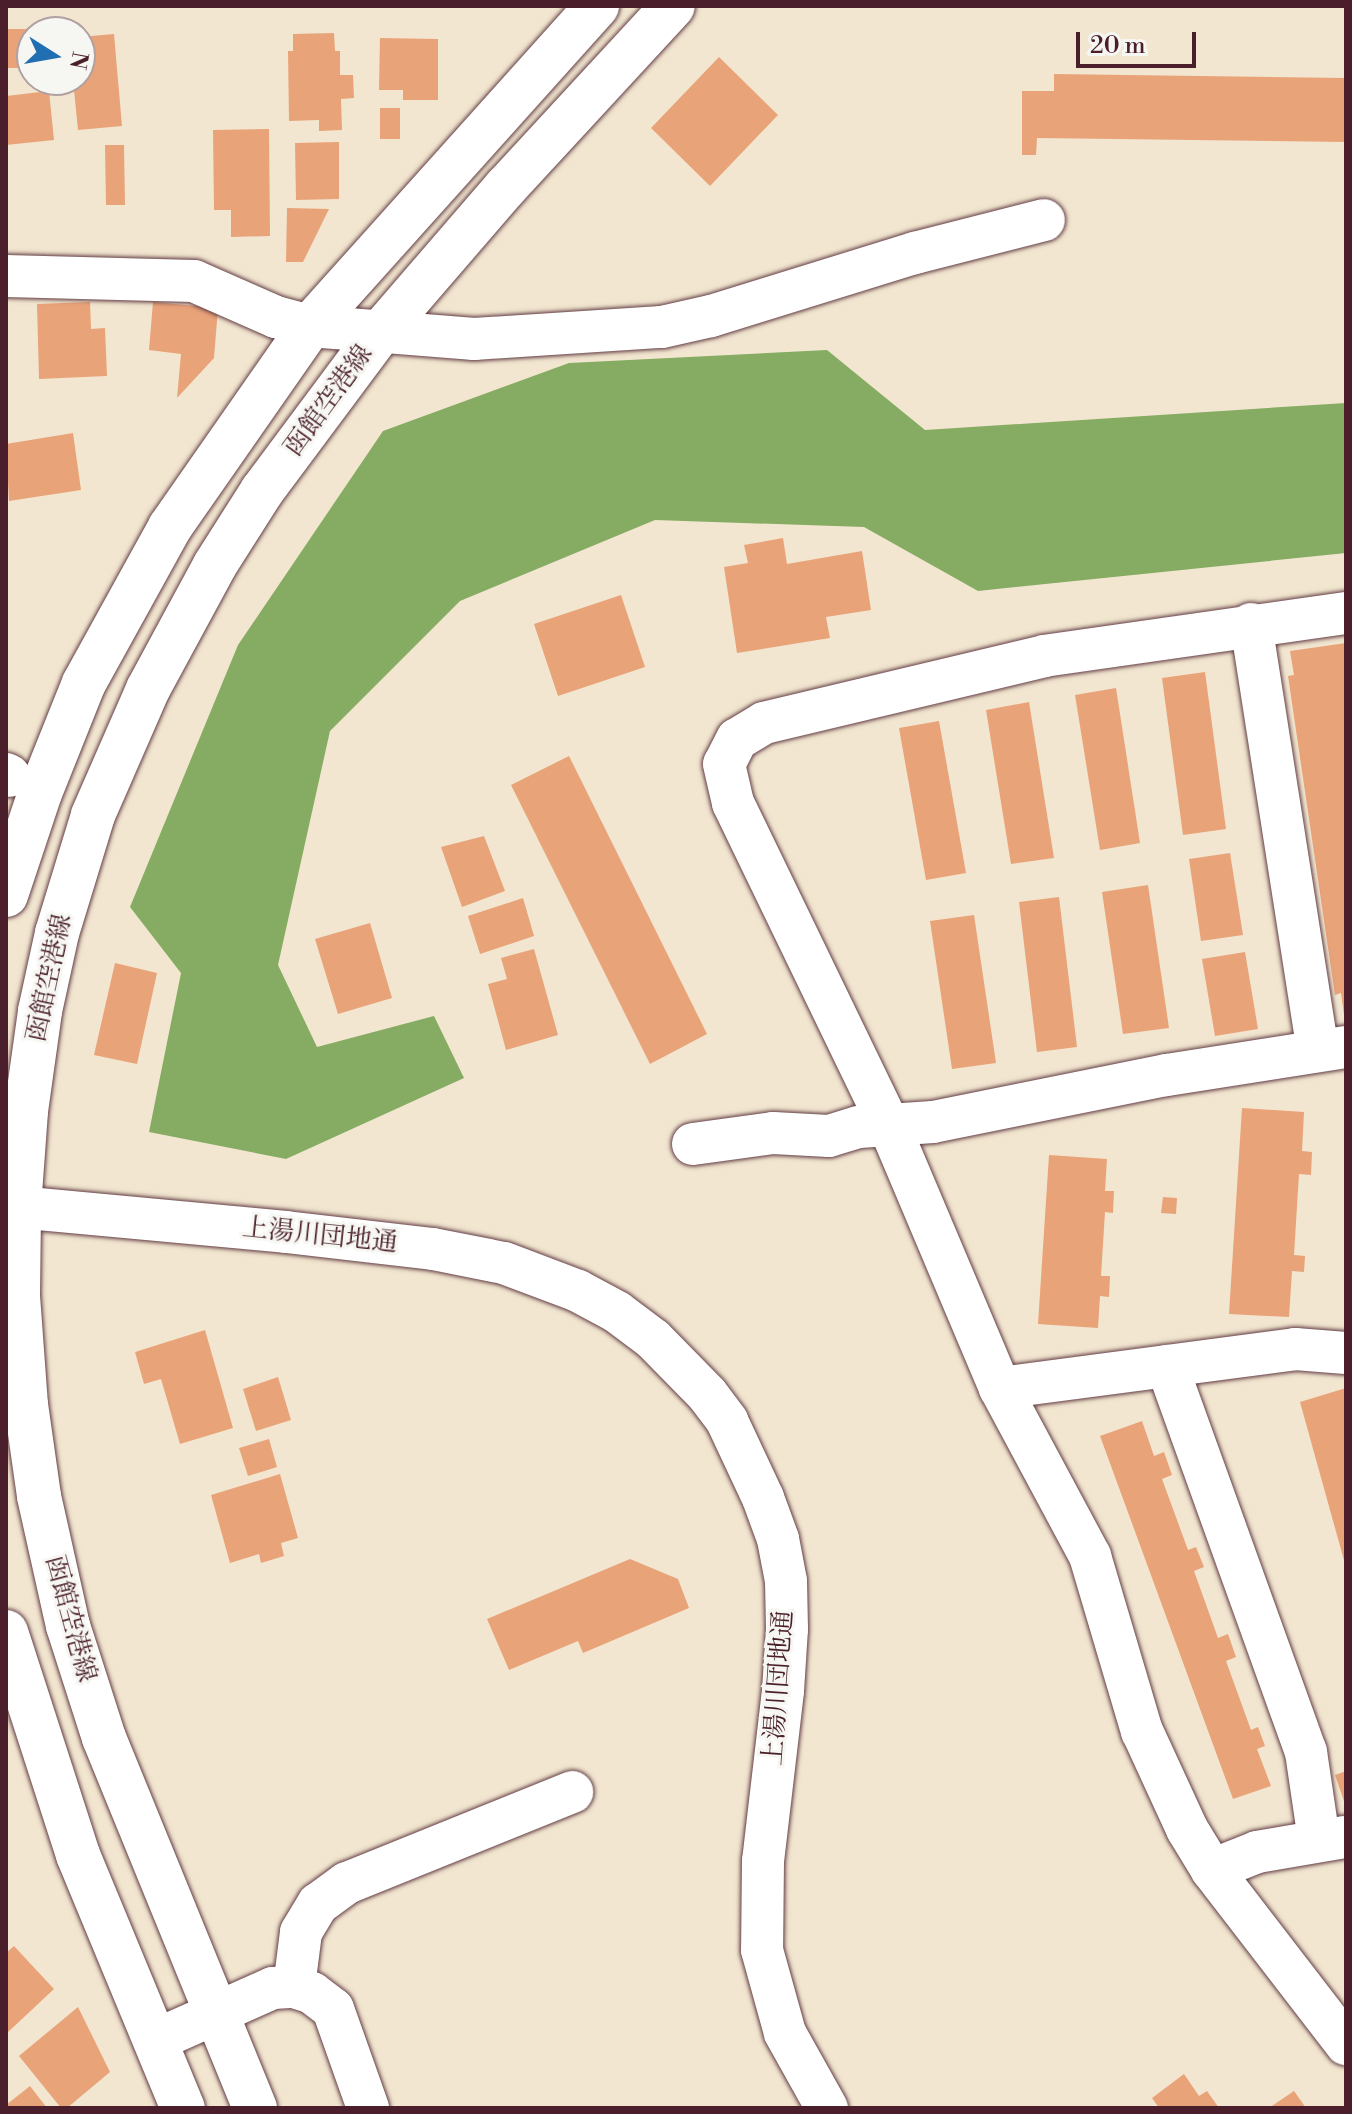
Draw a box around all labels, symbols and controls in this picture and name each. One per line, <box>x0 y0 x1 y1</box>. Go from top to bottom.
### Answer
north arrow <box>16 16 96 96</box>
scale bar <box>1080 16 1200 66</box>
text: 20 m <box>1090 31 1146 61</box>
text: N <box>63 49 93 71</box>
street label: 函館空港線 <box>278 339 380 463</box>
street label: 函館空港線 <box>21 911 79 1045</box>
street label: 上湯川団地通 <box>241 1212 399 1260</box>
street label: 函館空港線 <box>38 1552 102 1686</box>
street label: 上湯川団地通 <box>758 1609 800 1767</box>

